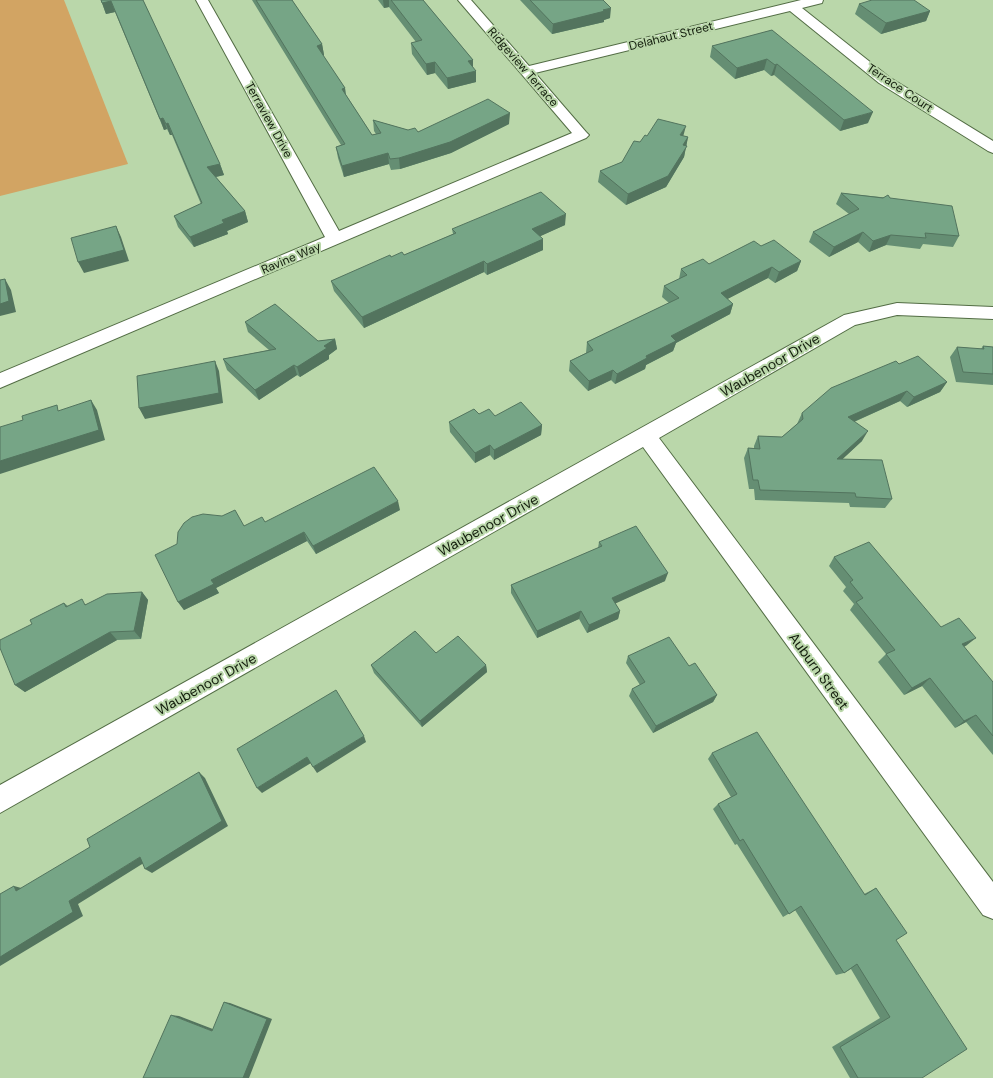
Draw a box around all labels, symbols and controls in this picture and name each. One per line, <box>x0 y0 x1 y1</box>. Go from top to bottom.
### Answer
street label: Delahaut Street <box>627 18 715 54</box>
street label: Ridgeview Terrace <box>484 24 562 110</box>
street label: Terrace Court <box>864 60 936 116</box>
street label: Terraview Drive <box>242 79 296 161</box>
street label: Ravine Way <box>259 238 324 278</box>
street label: Waubenoor Drive <box>717 329 823 401</box>
street label: Waubenoor Drive <box>435 490 541 560</box>
street label: Auburn Street <box>785 629 853 713</box>
street label: Waubenoor Drive <box>153 649 259 719</box>

